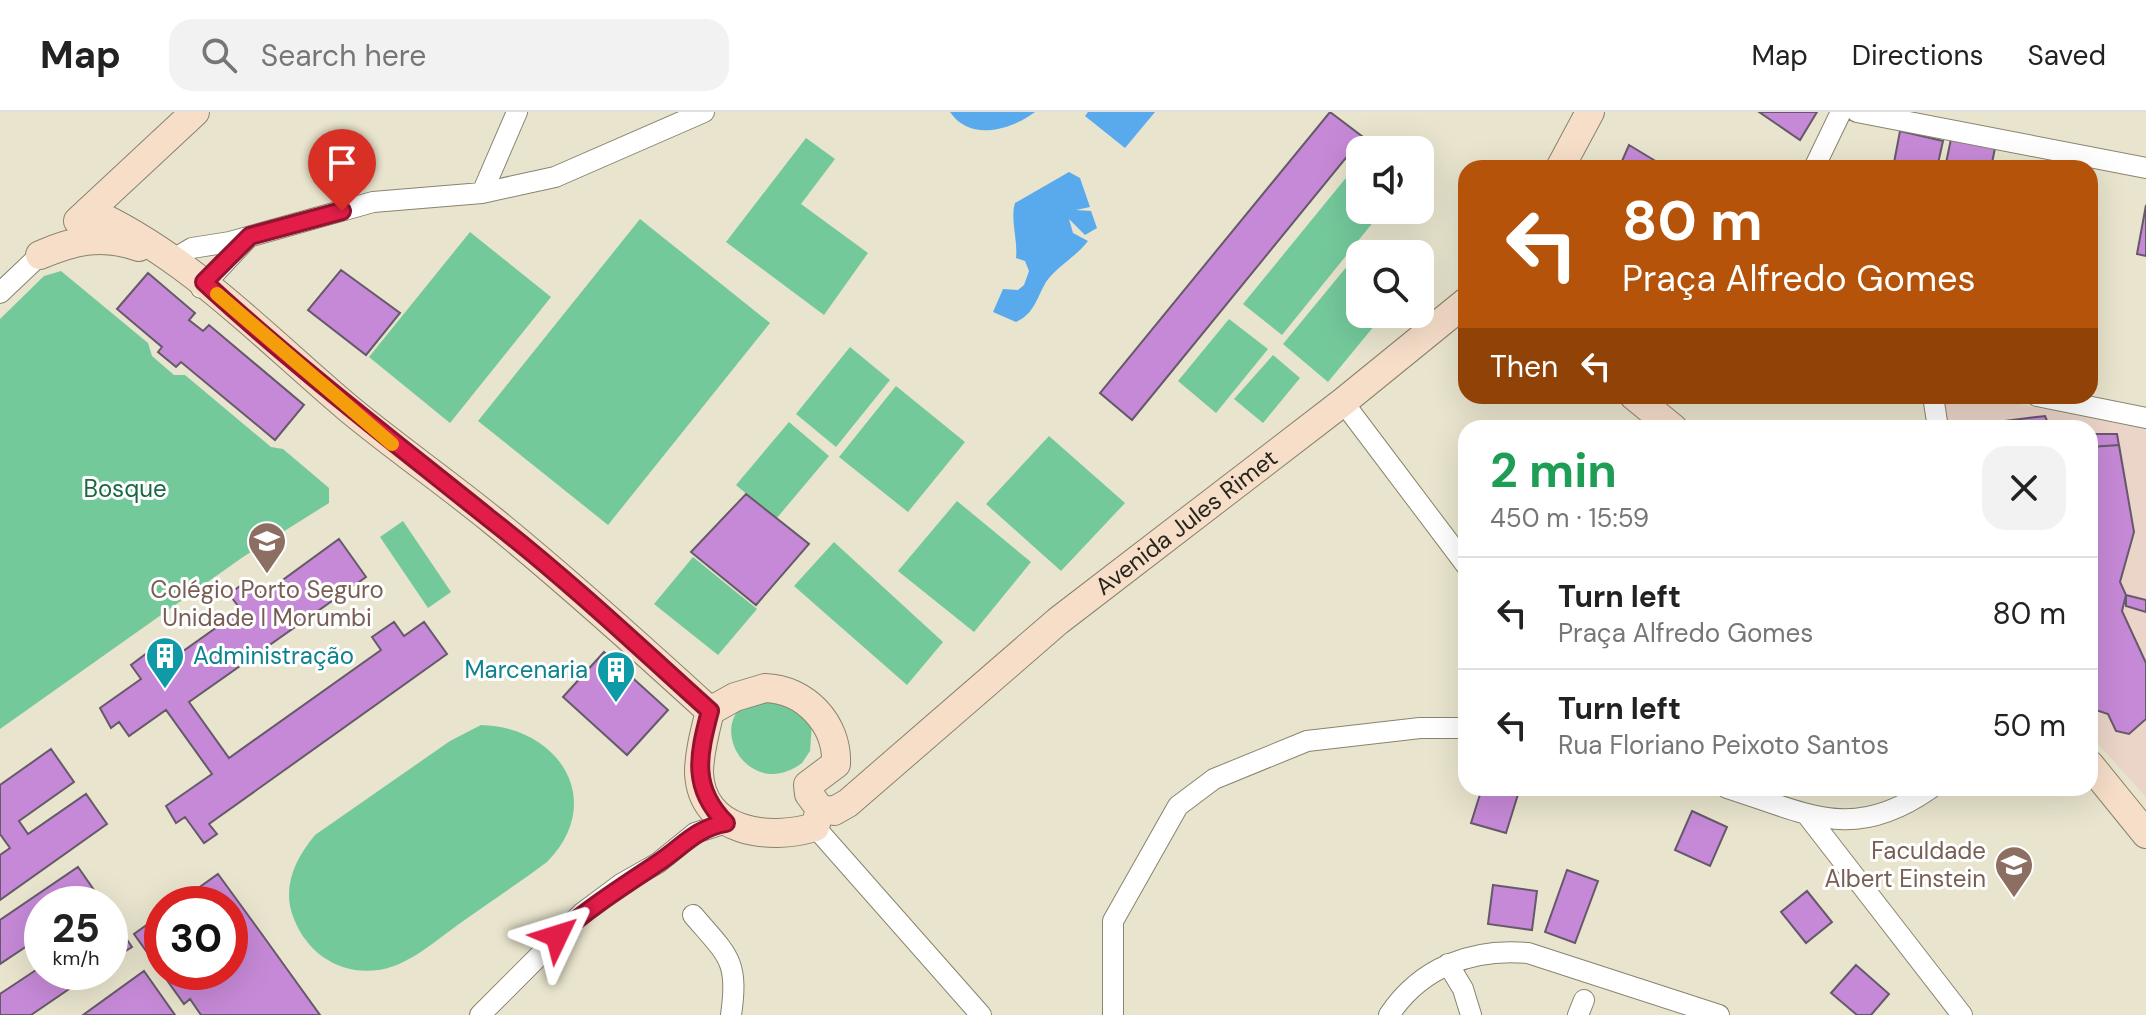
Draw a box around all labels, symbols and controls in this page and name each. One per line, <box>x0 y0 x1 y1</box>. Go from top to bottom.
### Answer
search box <box>169 19 729 91</box>
text: Map <box>40 30 121 80</box>
icon: search <box>197 33 241 77</box>
text: Search here <box>261 36 426 75</box>
text: Map <box>1751 37 1808 74</box>
text: Directions <box>1852 37 1984 74</box>
text: Saved <box>2028 37 2106 74</box>
pin <box>308 129 376 211</box>
map controls <box>1346 136 1434 328</box>
button: sound <box>1346 136 1434 224</box>
icon: arrive <box>320 141 364 185</box>
text: 80 m <box>1622 184 1763 257</box>
icon: left <box>1490 192 1594 296</box>
button: search <box>1346 240 1434 328</box>
text: Praça Alfredo Gomes <box>1622 255 1976 302</box>
icon: left <box>1574 344 1618 388</box>
text: Then <box>1490 347 1558 386</box>
text: 2 min <box>1490 439 1617 502</box>
street label: Avenida Jules Rimet <box>1089 442 1283 602</box>
button: close <box>1982 446 2066 530</box>
park label: Bosque <box>83 473 167 504</box>
text: 450 m · 15:59 <box>1490 501 1649 535</box>
school or university icon: Colégio Porto Seguro Unidade I Morumbi <box>246 520 288 575</box>
place label: Colégio Porto Seguro Unidade I Morumbi <box>150 574 384 633</box>
text: Turn left <box>1558 577 1681 616</box>
icon: left <box>1490 591 1534 635</box>
text: 80 m <box>1993 594 2066 633</box>
text: Praça Alfredo Gomes <box>1558 616 1813 650</box>
building icon: Administração <box>144 635 186 690</box>
place label: Administração <box>193 640 354 671</box>
building icon: Marcenaria <box>595 649 637 704</box>
place label: Marcenaria <box>464 654 588 685</box>
text: Turn left <box>1558 689 1681 728</box>
icon: left <box>1490 703 1534 747</box>
text: 50 m <box>1992 706 2066 745</box>
text: Rua Floriano Peixoto Santos <box>1558 728 1889 762</box>
place label: Faculdade Albert Einstein <box>1825 835 1986 894</box>
school or university icon: Faculdade Albert Einstein <box>1993 844 2035 899</box>
speed limit sign: 30 <box>144 886 248 990</box>
position arrow <box>515 894 599 978</box>
text: 25 <box>52 902 100 954</box>
text: km/h <box>52 945 100 971</box>

